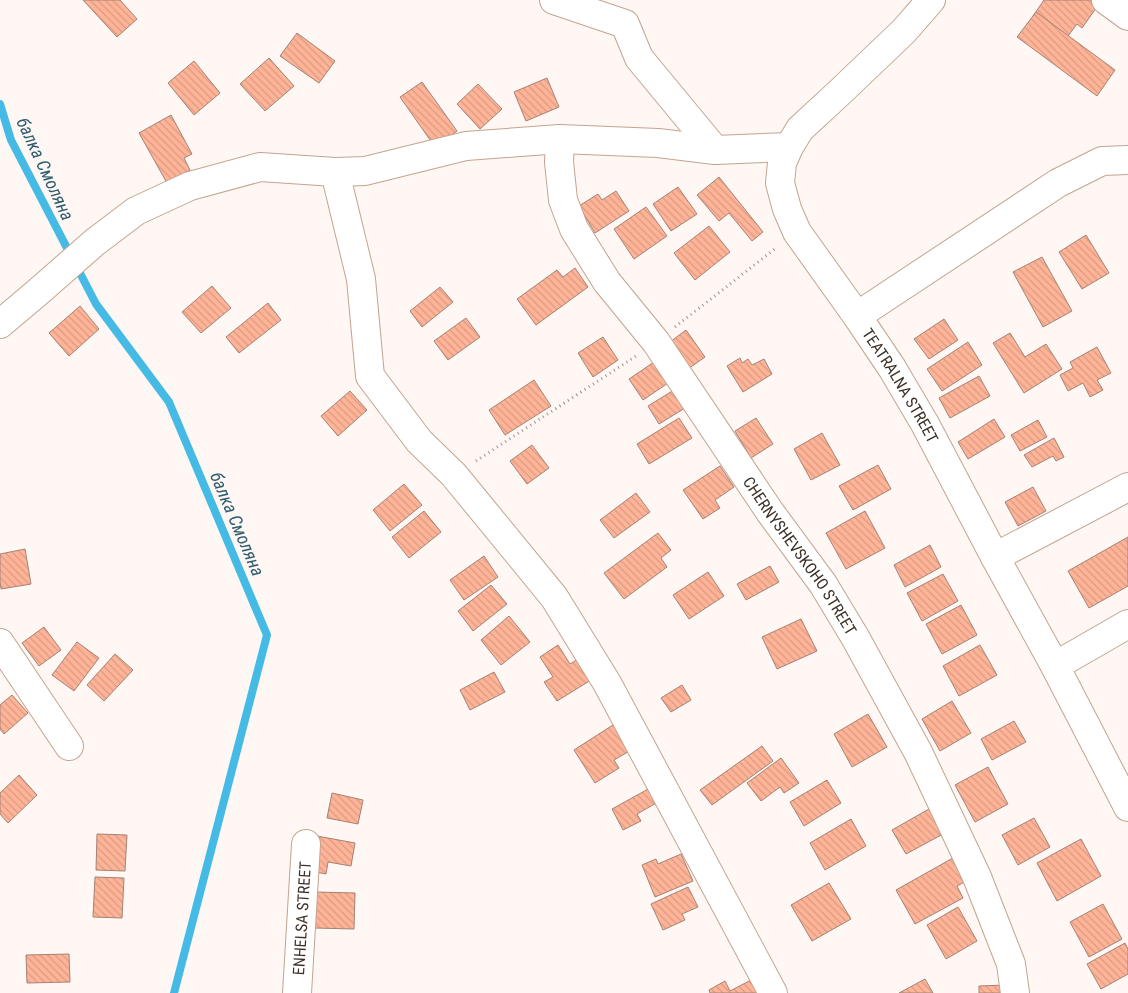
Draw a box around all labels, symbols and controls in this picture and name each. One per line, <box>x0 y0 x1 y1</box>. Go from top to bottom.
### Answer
water label: балка Смоляна <box>12 114 78 224</box>
street label: TEATRALNA STREET <box>858 325 942 446</box>
water label: балка Смоляна <box>206 469 269 579</box>
street label: CHERNYSHEVSKOHO STREET <box>739 473 860 638</box>
street label: ENHELSA STREET <box>289 861 315 976</box>

